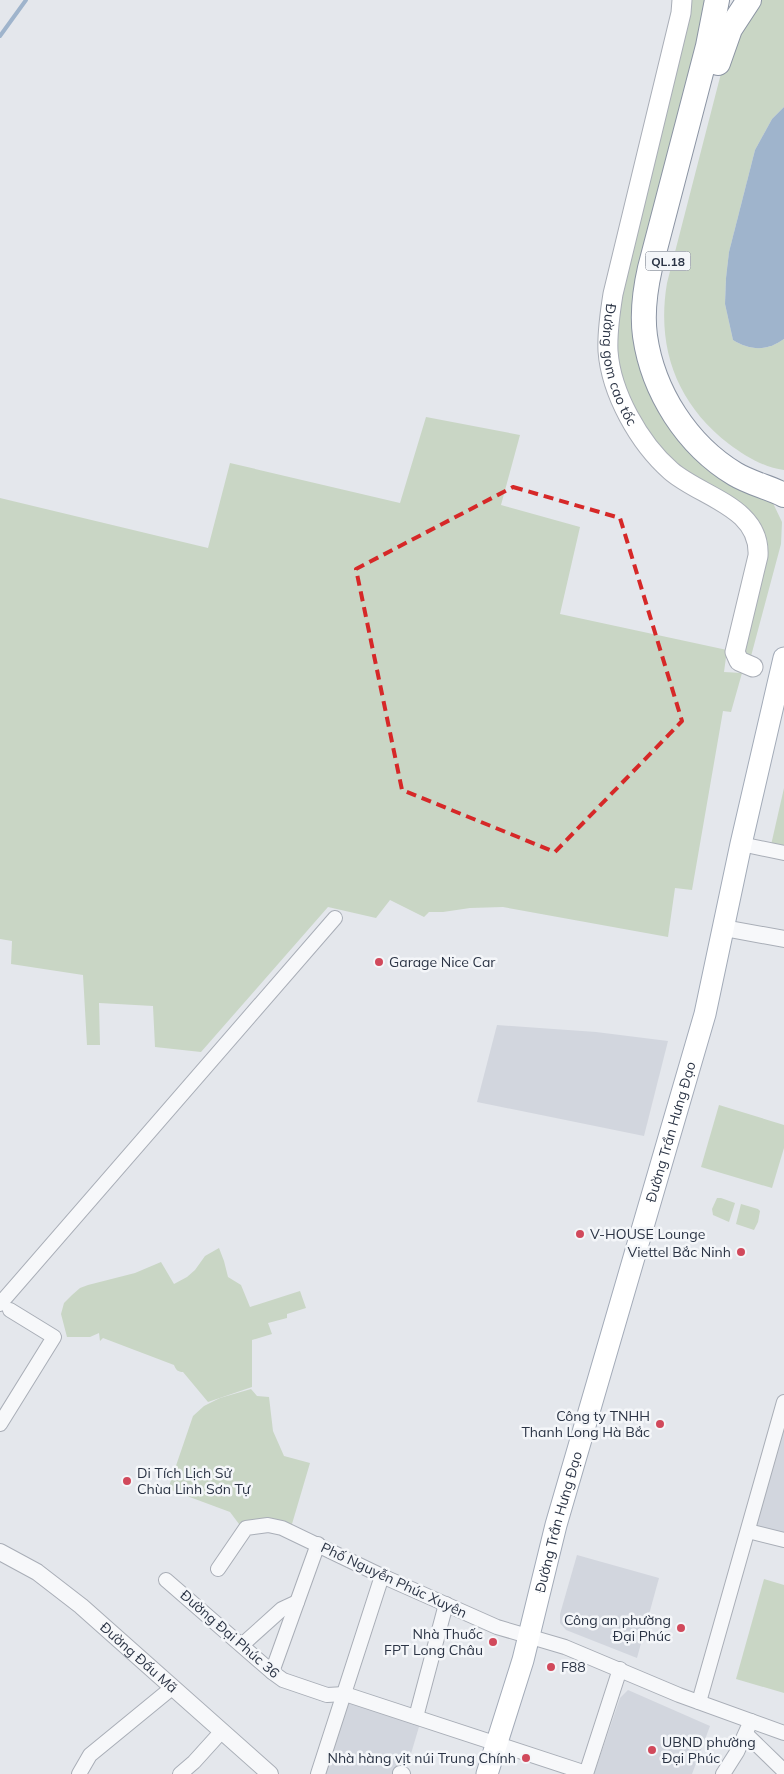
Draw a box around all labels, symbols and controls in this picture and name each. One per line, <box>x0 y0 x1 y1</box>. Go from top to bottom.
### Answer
road number: QL.18 <box>646 252 690 270</box>
street label: Đường gom cao tốc <box>599 302 641 429</box>
place label: Garage Nice Car <box>389 953 496 971</box>
marker: Garage Nice Car <box>373 956 385 968</box>
street label: Đường Trần Hưng Đạo <box>642 1059 700 1204</box>
place label: V-HOUSE Lounge <box>590 1225 705 1243</box>
marker: V-HOUSE Lounge <box>574 1228 586 1240</box>
place label: Viettel Bắc Ninh <box>627 1243 731 1261</box>
marker: Viettel Bắc Ninh <box>735 1246 747 1258</box>
place label: Công ty TNHH Thanh Long Hà Bắc <box>521 1407 650 1441</box>
marker: Công ty TNHH Thanh Long Hà Bắc <box>654 1418 666 1430</box>
street label: Đường Trần Hưng Đạo <box>531 1449 586 1595</box>
place label: Di Tích Lịch Sử Chùa Linh Sơn Tự <box>137 1464 251 1498</box>
marker: Di Tích Lịch Sử Chùa Linh Sơn Tự <box>121 1475 133 1487</box>
street label: Phố Nguyễn Phúc Xuyên <box>318 1538 470 1622</box>
street label: Đường Đại Phúc 36 <box>177 1586 283 1682</box>
place label: Công an phường Đại Phúc <box>564 1611 671 1645</box>
street label: Đường Đấu Mã <box>96 1618 181 1697</box>
marker: Công an phường Đại Phúc <box>675 1622 687 1634</box>
place label: Nhà Thuốc FPT Long Châu <box>384 1625 483 1659</box>
marker: Nhà Thuốc FPT Long Châu <box>487 1636 499 1648</box>
place label: F88 <box>561 1658 586 1676</box>
marker: F88 <box>545 1661 557 1673</box>
place label: UBND phường Đại Phúc <box>662 1733 756 1767</box>
marker: UBND phường Đại Phúc <box>646 1744 658 1756</box>
place label: Nhà hàng vịt núi Trung Chính <box>327 1749 516 1767</box>
marker: Nhà hàng vịt núi Trung Chính <box>520 1752 532 1764</box>

